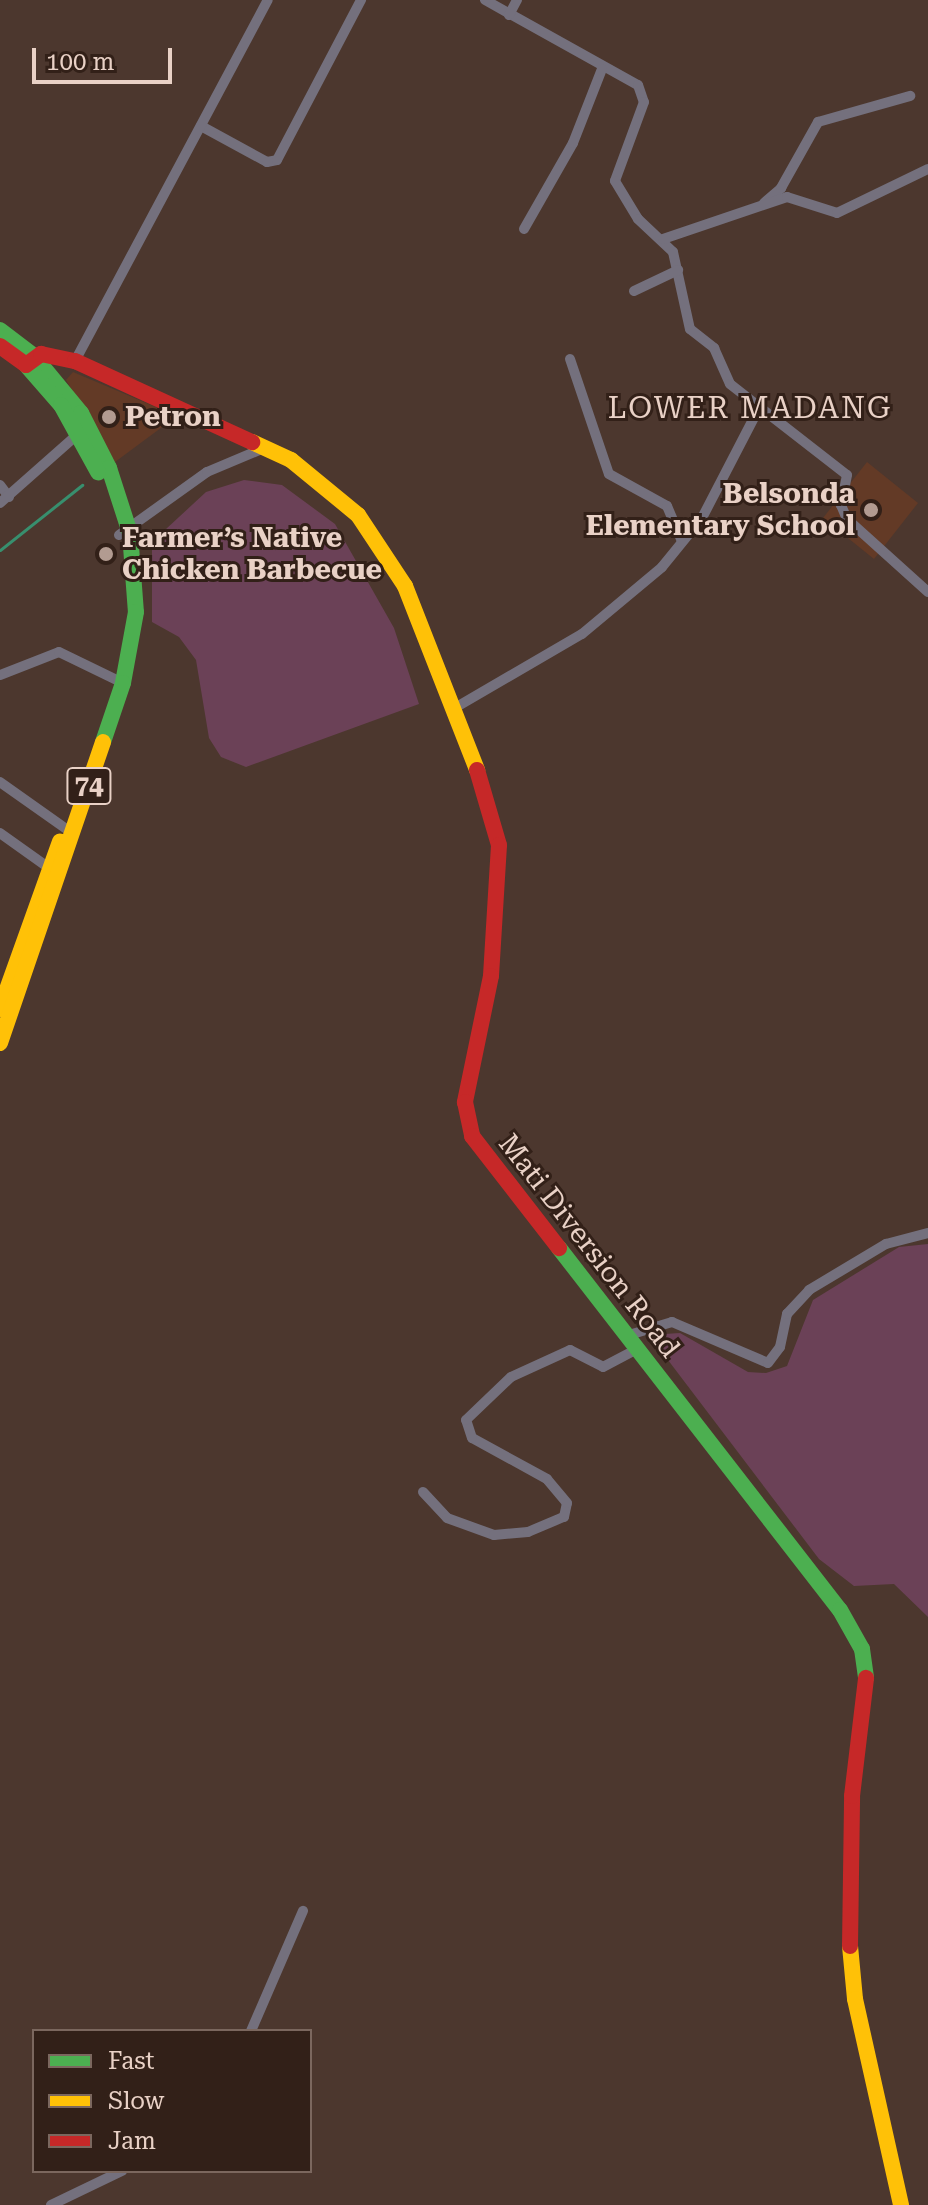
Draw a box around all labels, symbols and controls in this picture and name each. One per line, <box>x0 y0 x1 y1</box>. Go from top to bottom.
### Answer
scale bar <box>36 32 176 82</box>
text: 100 m <box>46 48 114 76</box>
district label: LOWER MADANG <box>608 390 892 426</box>
place label: Petron <box>125 400 221 434</box>
marker: Petron <box>100 408 118 426</box>
place label: Belsonda Elementary School <box>586 477 855 543</box>
marker: Belsonda Elementary School <box>862 501 880 519</box>
place label: Farmer’s Native Chicken Barbecue <box>122 521 382 587</box>
marker: Farmer’s Native Chicken Barbecue <box>97 545 115 563</box>
road number: 74 <box>65 764 113 808</box>
street label: Mati Diversion Road <box>491 1128 687 1364</box>
legend <box>32 2029 312 2173</box>
text: Fast <box>108 2047 155 2075</box>
text: Slow <box>108 2087 164 2115</box>
text: Jam <box>108 2127 156 2155</box>

